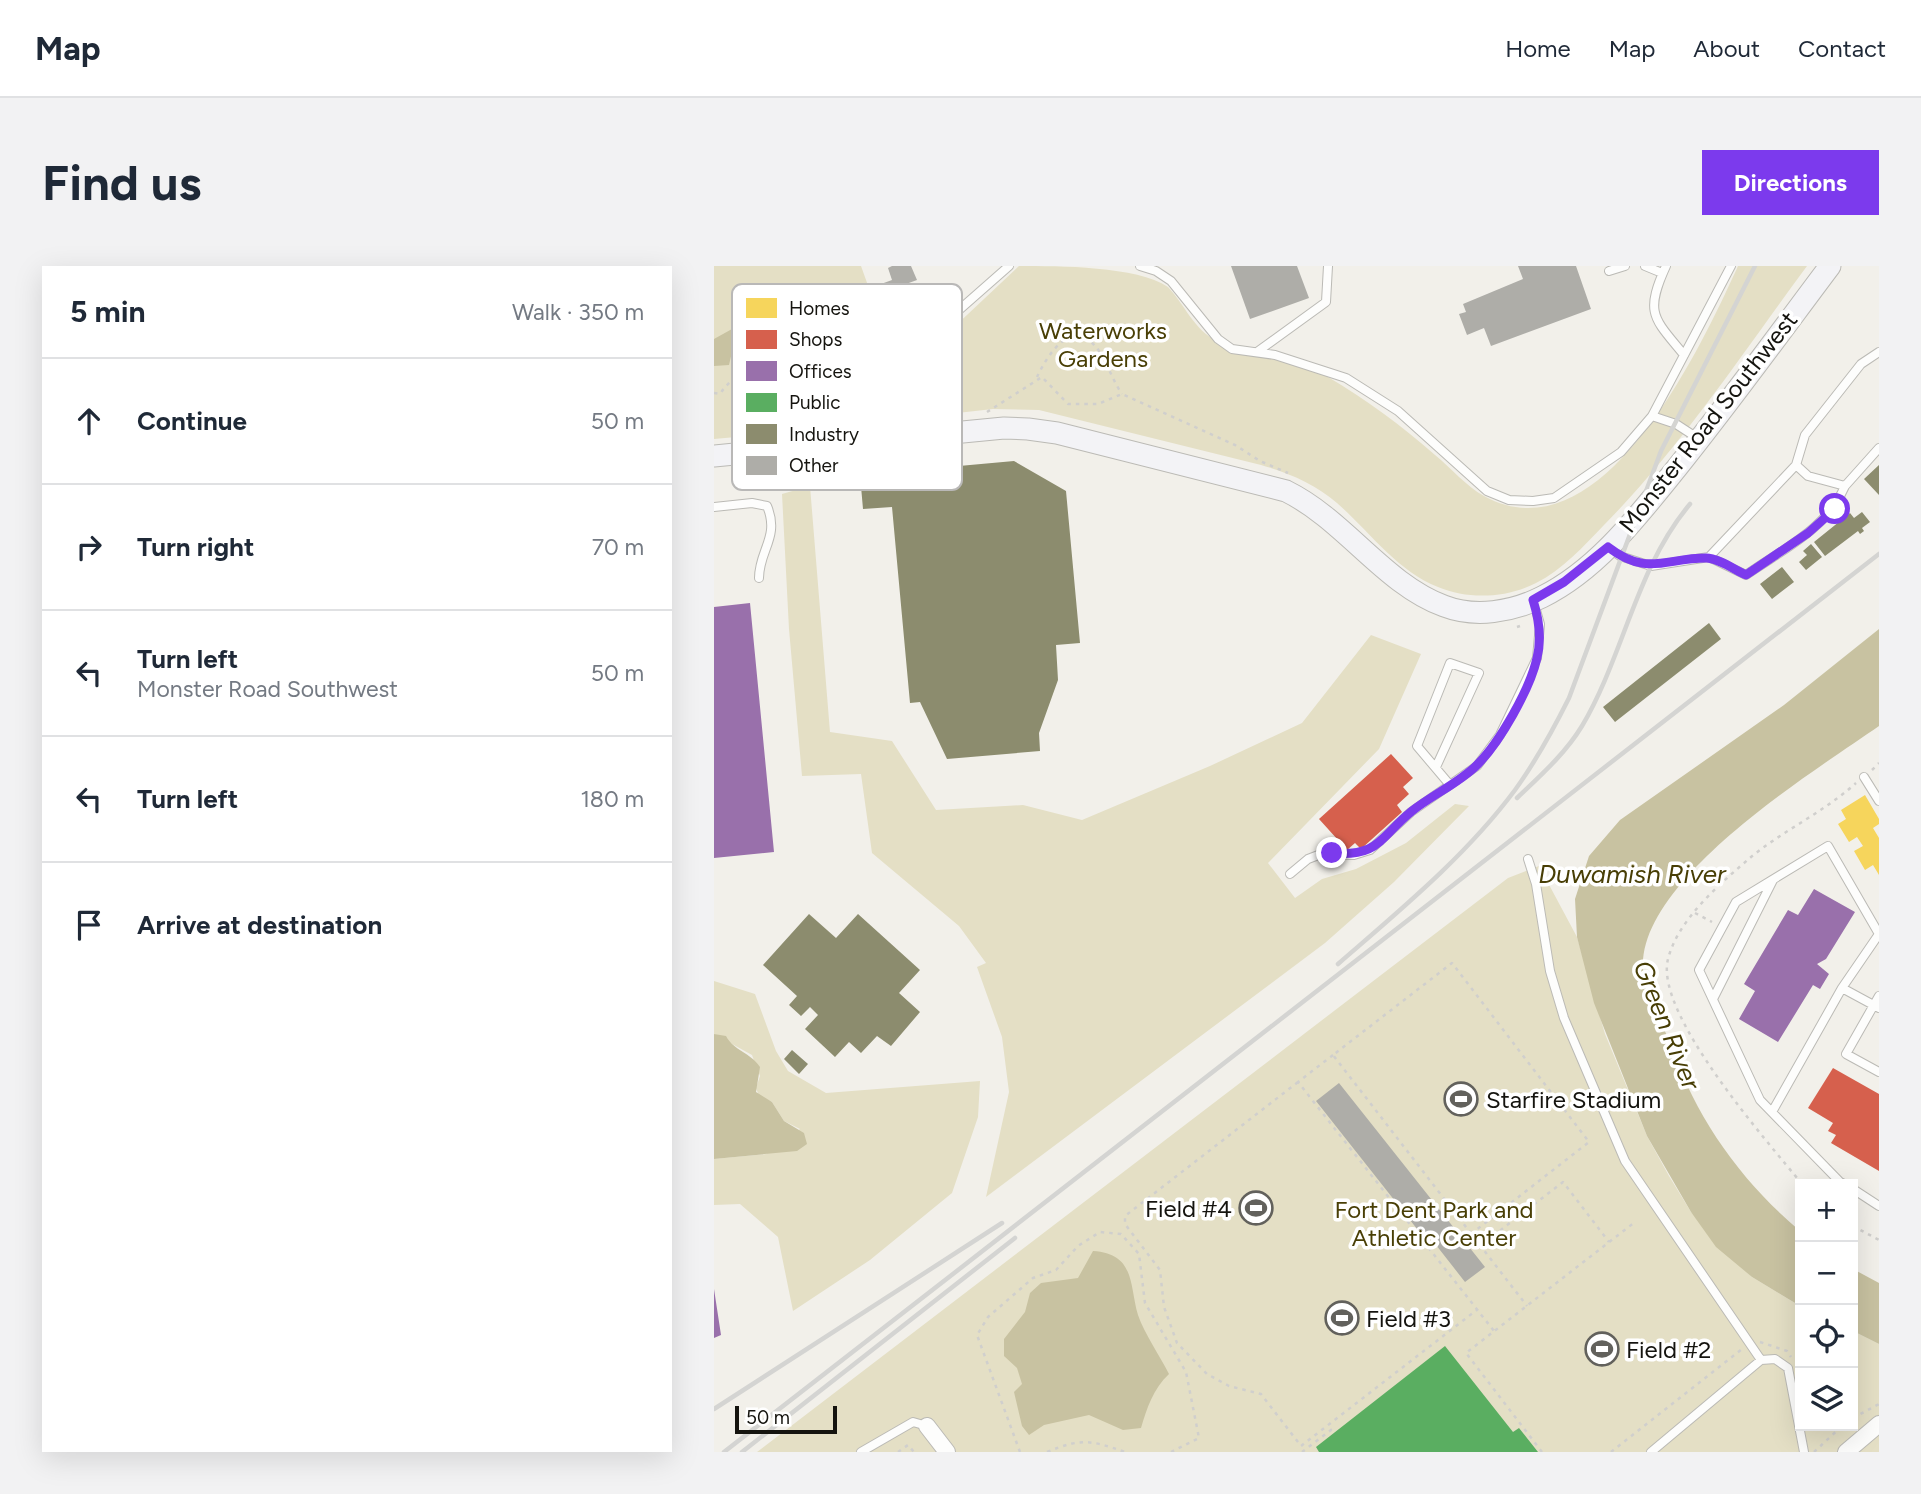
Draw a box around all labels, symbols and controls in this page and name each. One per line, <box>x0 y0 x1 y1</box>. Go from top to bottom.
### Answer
text: Map <box>35 29 101 68</box>
text: Home <box>1505 34 1571 63</box>
text: Map <box>1609 34 1655 63</box>
text: About <box>1693 34 1760 63</box>
text: Contact <box>1798 34 1886 63</box>
button: Directions <box>1702 150 1879 215</box>
text: Find us <box>42 153 201 212</box>
legend <box>732 284 962 490</box>
text: 5 min <box>70 293 146 330</box>
text: Homes <box>789 297 850 320</box>
text: Walk · 350 m <box>512 298 644 326</box>
street label: Monster Road Southwest <box>1613 306 1803 538</box>
park label: Waterworks Gardens <box>1039 316 1167 373</box>
text: Shops <box>789 328 843 351</box>
text: Offices <box>789 360 852 383</box>
text: Public <box>789 391 841 414</box>
icon: ahead <box>70 402 108 440</box>
text: Continue <box>137 405 247 437</box>
text: 50 m <box>591 407 644 435</box>
text: Industry <box>789 423 859 446</box>
text: Other <box>789 454 839 477</box>
route start <box>1819 493 1850 524</box>
icon: right <box>70 528 108 566</box>
text: Turn right <box>137 531 254 563</box>
text: 70 m <box>592 533 644 561</box>
text: Turn left <box>137 643 238 675</box>
icon: left <box>70 654 108 692</box>
text: 50 m <box>591 659 644 687</box>
text: Monster Road Southwest <box>137 675 398 703</box>
icon: left <box>70 780 108 818</box>
text: Turn left <box>137 783 238 815</box>
text: 180 m <box>580 785 644 813</box>
route end <box>1316 837 1347 868</box>
water label: Duwamish River <box>1538 858 1727 890</box>
icon: arrive <box>70 906 108 944</box>
text: Arrive at destination <box>137 909 382 941</box>
water label: Green River <box>1627 956 1708 1095</box>
sports icon: Starfire Stadium <box>1442 1080 1480 1118</box>
place label: Starfire Stadium <box>1486 1085 1661 1114</box>
map controls <box>1795 1179 1858 1431</box>
button: + <box>1795 1179 1858 1242</box>
sports icon: Field #4 <box>1237 1189 1275 1227</box>
place label: Field #4 <box>1145 1194 1232 1223</box>
park label: Fort Dent Park and Athletic Center <box>1334 1195 1534 1252</box>
button: − <box>1795 1242 1858 1305</box>
sports icon: Field #3 <box>1323 1299 1361 1337</box>
place label: Field #3 <box>1366 1304 1451 1333</box>
button: locate <box>1795 1305 1858 1368</box>
sports icon: Field #2 <box>1583 1330 1621 1368</box>
place label: Field #2 <box>1626 1335 1712 1364</box>
button: layers <box>1795 1368 1858 1431</box>
scale bar <box>735 1403 836 1435</box>
text: 50 m <box>746 1406 790 1429</box>

